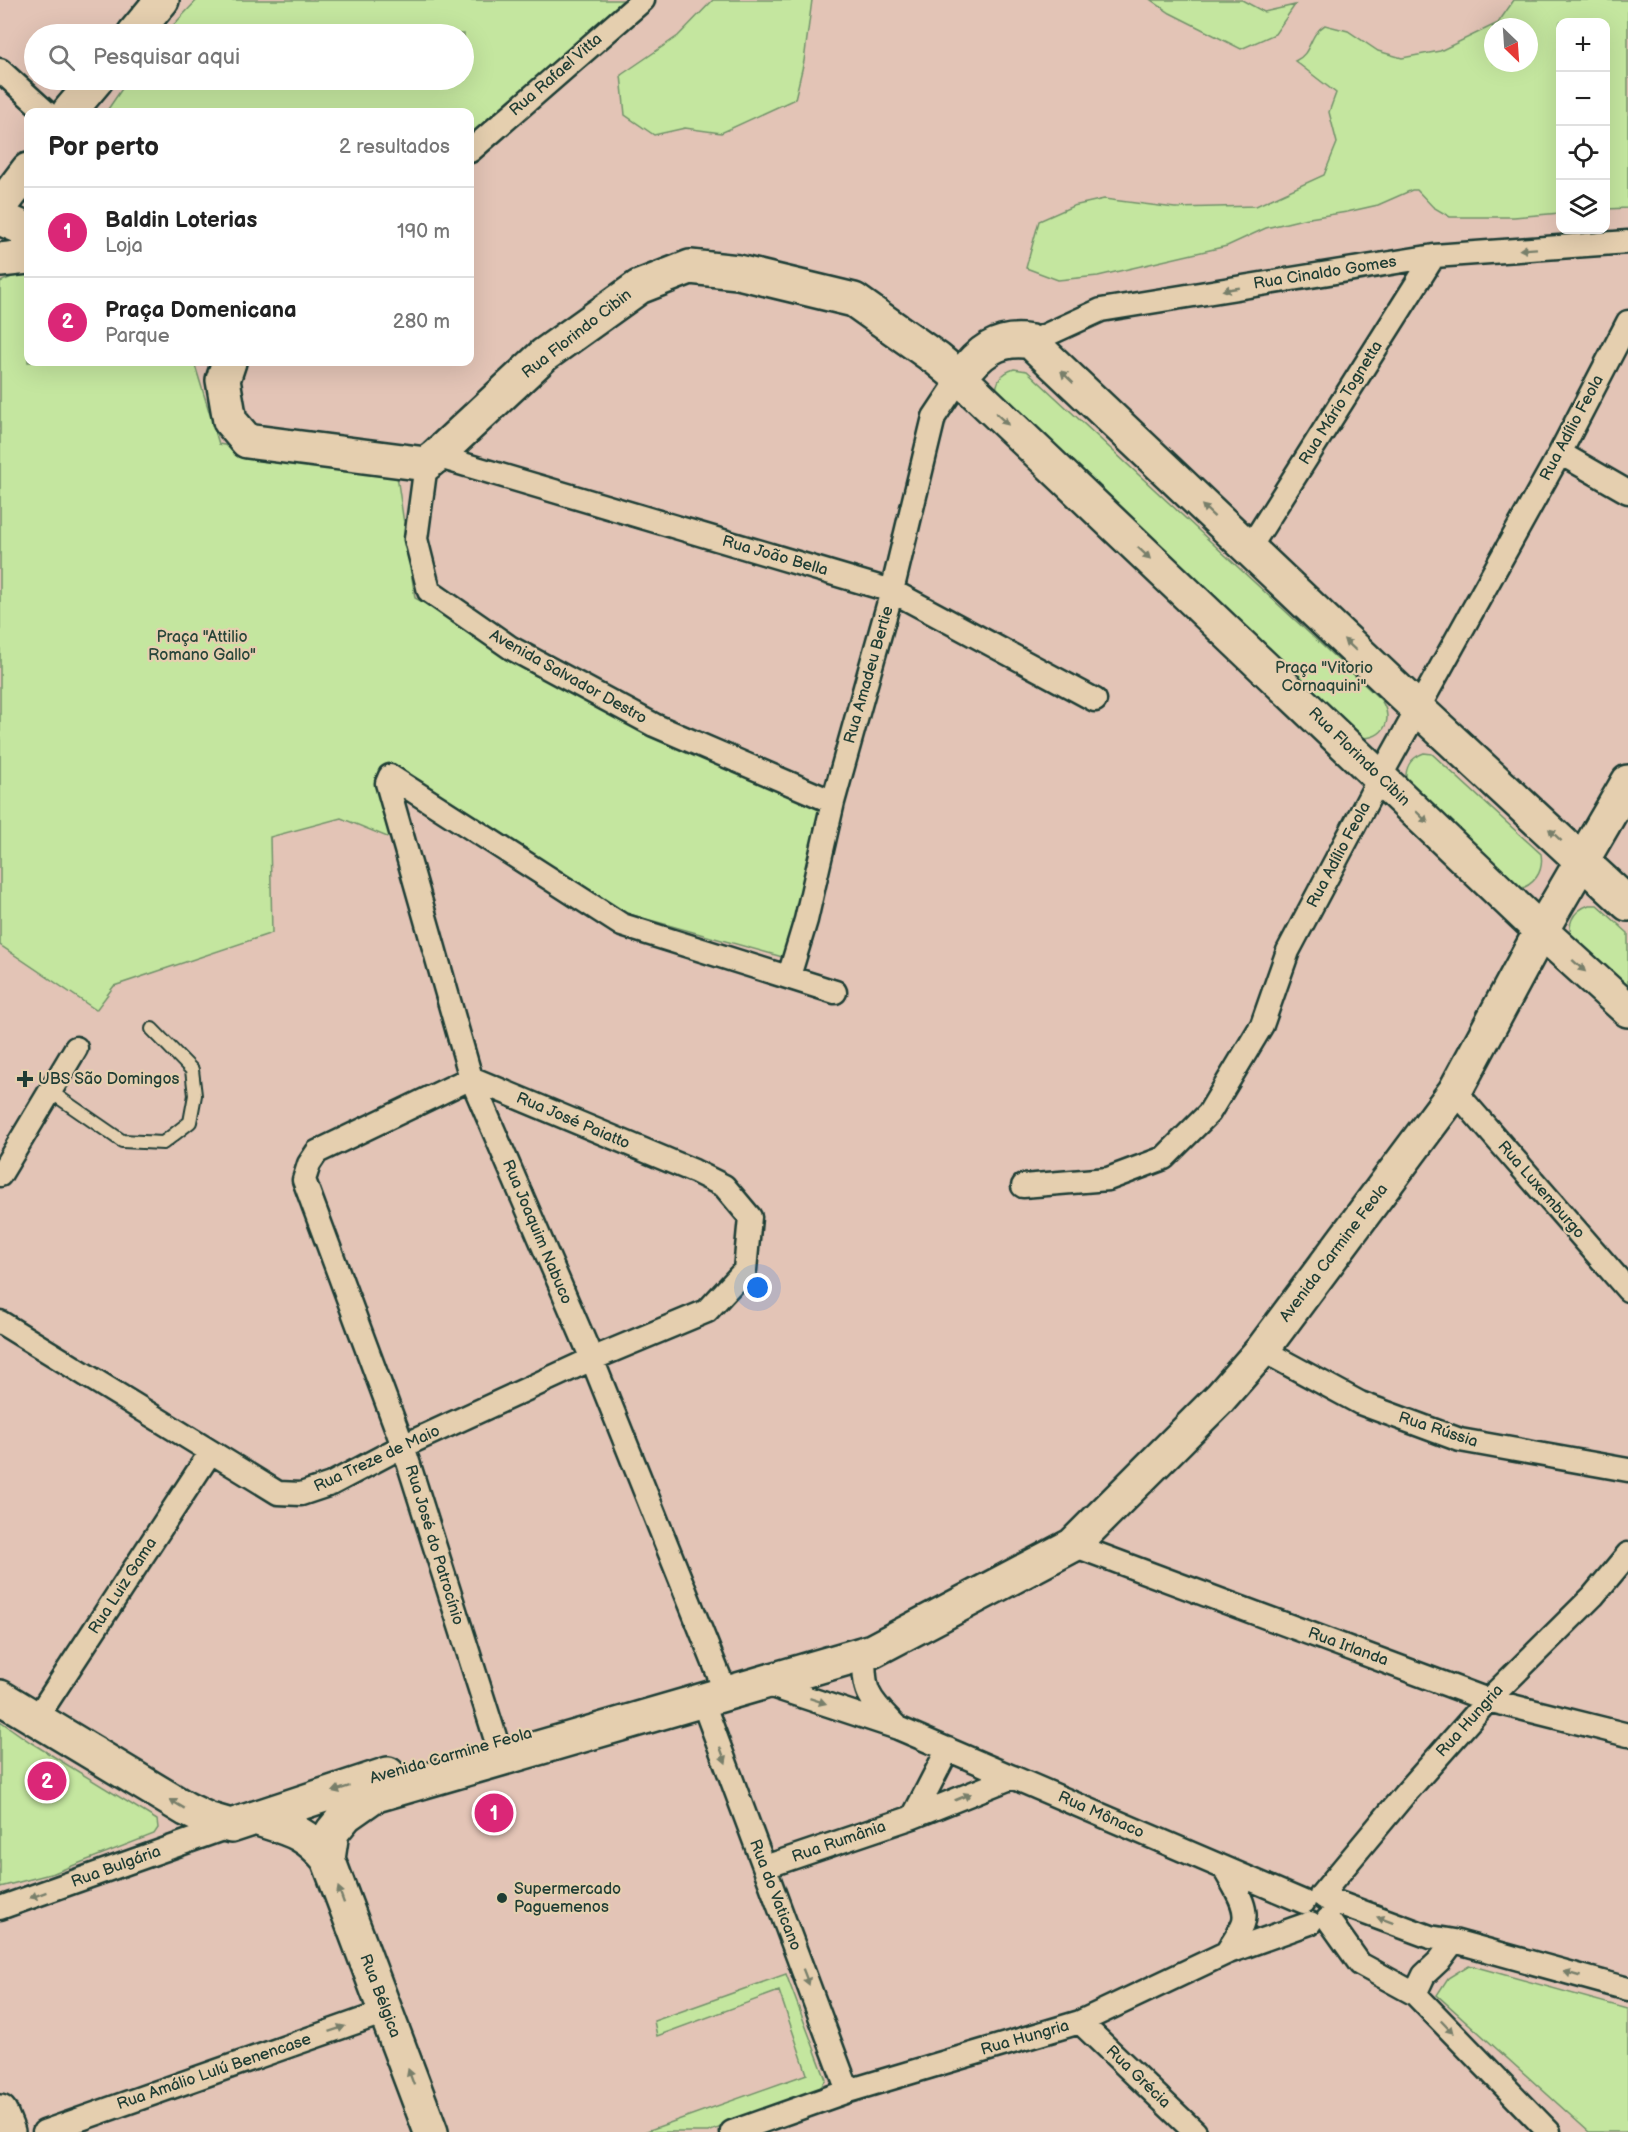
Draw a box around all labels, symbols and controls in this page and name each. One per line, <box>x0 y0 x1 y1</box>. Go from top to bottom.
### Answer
north arrow <box>1484 18 1538 72</box>
map controls <box>1556 18 1610 234</box>
button: + <box>1556 18 1610 72</box>
search box <box>24 24 474 90</box>
street label: Rua Rafael Vitta <box>506 30 606 120</box>
icon: search <box>45 41 78 74</box>
text: Pesquisar aqui <box>93 44 240 71</box>
button: − <box>1556 72 1610 126</box>
button: locate <box>1556 126 1610 180</box>
text: Por perto <box>48 132 159 163</box>
text: 2 resultados <box>339 135 450 159</box>
button: layers <box>1556 180 1610 234</box>
text: Baldin Loterias <box>105 207 257 234</box>
text: 1 <box>63 220 72 244</box>
text: 190 m <box>397 220 450 244</box>
text: Loja <box>105 234 143 258</box>
one-way arrow <box>1518 244 1537 254</box>
street label: Rua Cinaldo Gomes <box>1252 252 1398 294</box>
street label: Rua Florindo Cibin <box>518 285 636 383</box>
one-way arrow <box>1221 285 1240 294</box>
text: Praça Domenicana <box>105 297 297 324</box>
text: 2 <box>62 310 73 334</box>
text: 280 m <box>393 310 450 334</box>
text: Parque <box>105 324 170 348</box>
street label: Rua Mário Tognetta <box>1295 338 1387 468</box>
one-way arrow <box>1060 370 1075 384</box>
street label: Rua Adílio Feola <box>1536 372 1608 484</box>
one-way arrow <box>995 412 1010 426</box>
one-way arrow <box>1202 505 1216 519</box>
street label: Rua João Bella <box>720 532 830 580</box>
one-way arrow <box>1136 546 1151 560</box>
street label: Rua Amadeu Bertie <box>840 604 898 746</box>
street label: Avenida Salvador Destro <box>486 626 650 728</box>
park label: Praça "Attilio Romano Gallo" <box>148 628 256 665</box>
one-way arrow <box>1343 638 1358 652</box>
park label: Praça "Vitorio Cornaquini" <box>1275 659 1373 696</box>
street label: Rua Florindo Cibin <box>1304 704 1414 810</box>
street label: Rua Adílio Feola <box>1303 799 1375 911</box>
one-way arrow <box>1415 810 1429 824</box>
one-way arrow <box>1547 828 1562 842</box>
one-way arrow <box>1571 959 1586 972</box>
marker: UBS São Domingos <box>16 1070 34 1088</box>
place label: UBS São Domingos <box>38 1070 179 1089</box>
street label: Rua José Paiatto <box>513 1089 633 1153</box>
street label: Rua Luxemburgo <box>1493 1137 1589 1243</box>
street label: Rua Joaquim Nabuco <box>498 1157 576 1307</box>
street label: Avenida Carmine Feola <box>1276 1180 1392 1326</box>
your location <box>743 1273 772 1302</box>
street label: Rua Rússia <box>1396 1408 1480 1452</box>
street label: Rua Treze de Maio <box>311 1421 443 1497</box>
street label: Rua José do Patrocínio <box>401 1463 467 1627</box>
street label: Rua Luiz Gama <box>85 1534 161 1638</box>
street label: Rua Irlanda <box>1305 1624 1391 1670</box>
street label: Rua Hungria <box>1432 1681 1508 1761</box>
one-way arrow <box>809 1697 827 1707</box>
street label: Avenida Carmine Feola <box>368 1724 534 1788</box>
one-way arrow <box>718 1746 728 1764</box>
pin: 2 <box>28 1758 66 1804</box>
one-way arrow <box>332 1785 350 1794</box>
street label: Rua Mônaco <box>1055 1788 1147 1842</box>
pin: 1 <box>474 1790 514 1836</box>
one-way arrow <box>954 1792 972 1802</box>
one-way arrow <box>169 1798 185 1809</box>
street label: Rua Rumânia <box>790 1817 888 1867</box>
street label: Rua do Vaticano <box>745 1837 805 1953</box>
street label: Rua Bulgária <box>69 1842 163 1892</box>
place label: Supermercado Paguemenos <box>514 1880 621 1917</box>
one-way arrow <box>336 1886 346 1904</box>
one-way arrow <box>28 1890 46 1900</box>
marker: Supermercado Paguemenos <box>495 1891 509 1905</box>
one-way arrow <box>1375 1915 1393 1925</box>
street label: Rua Bélgica <box>355 1951 405 2041</box>
one-way arrow <box>802 1968 811 1986</box>
one-way arrow <box>1563 1968 1581 1978</box>
street label: Rua Hungria <box>979 2016 1071 2060</box>
one-way arrow <box>1440 2020 1454 2035</box>
one-way arrow <box>328 2024 346 2034</box>
street label: Rua Amálio Lulú Benencase <box>114 2030 314 2114</box>
street label: Rua Grécia <box>1102 2042 1174 2112</box>
one-way arrow <box>406 2068 415 2086</box>

